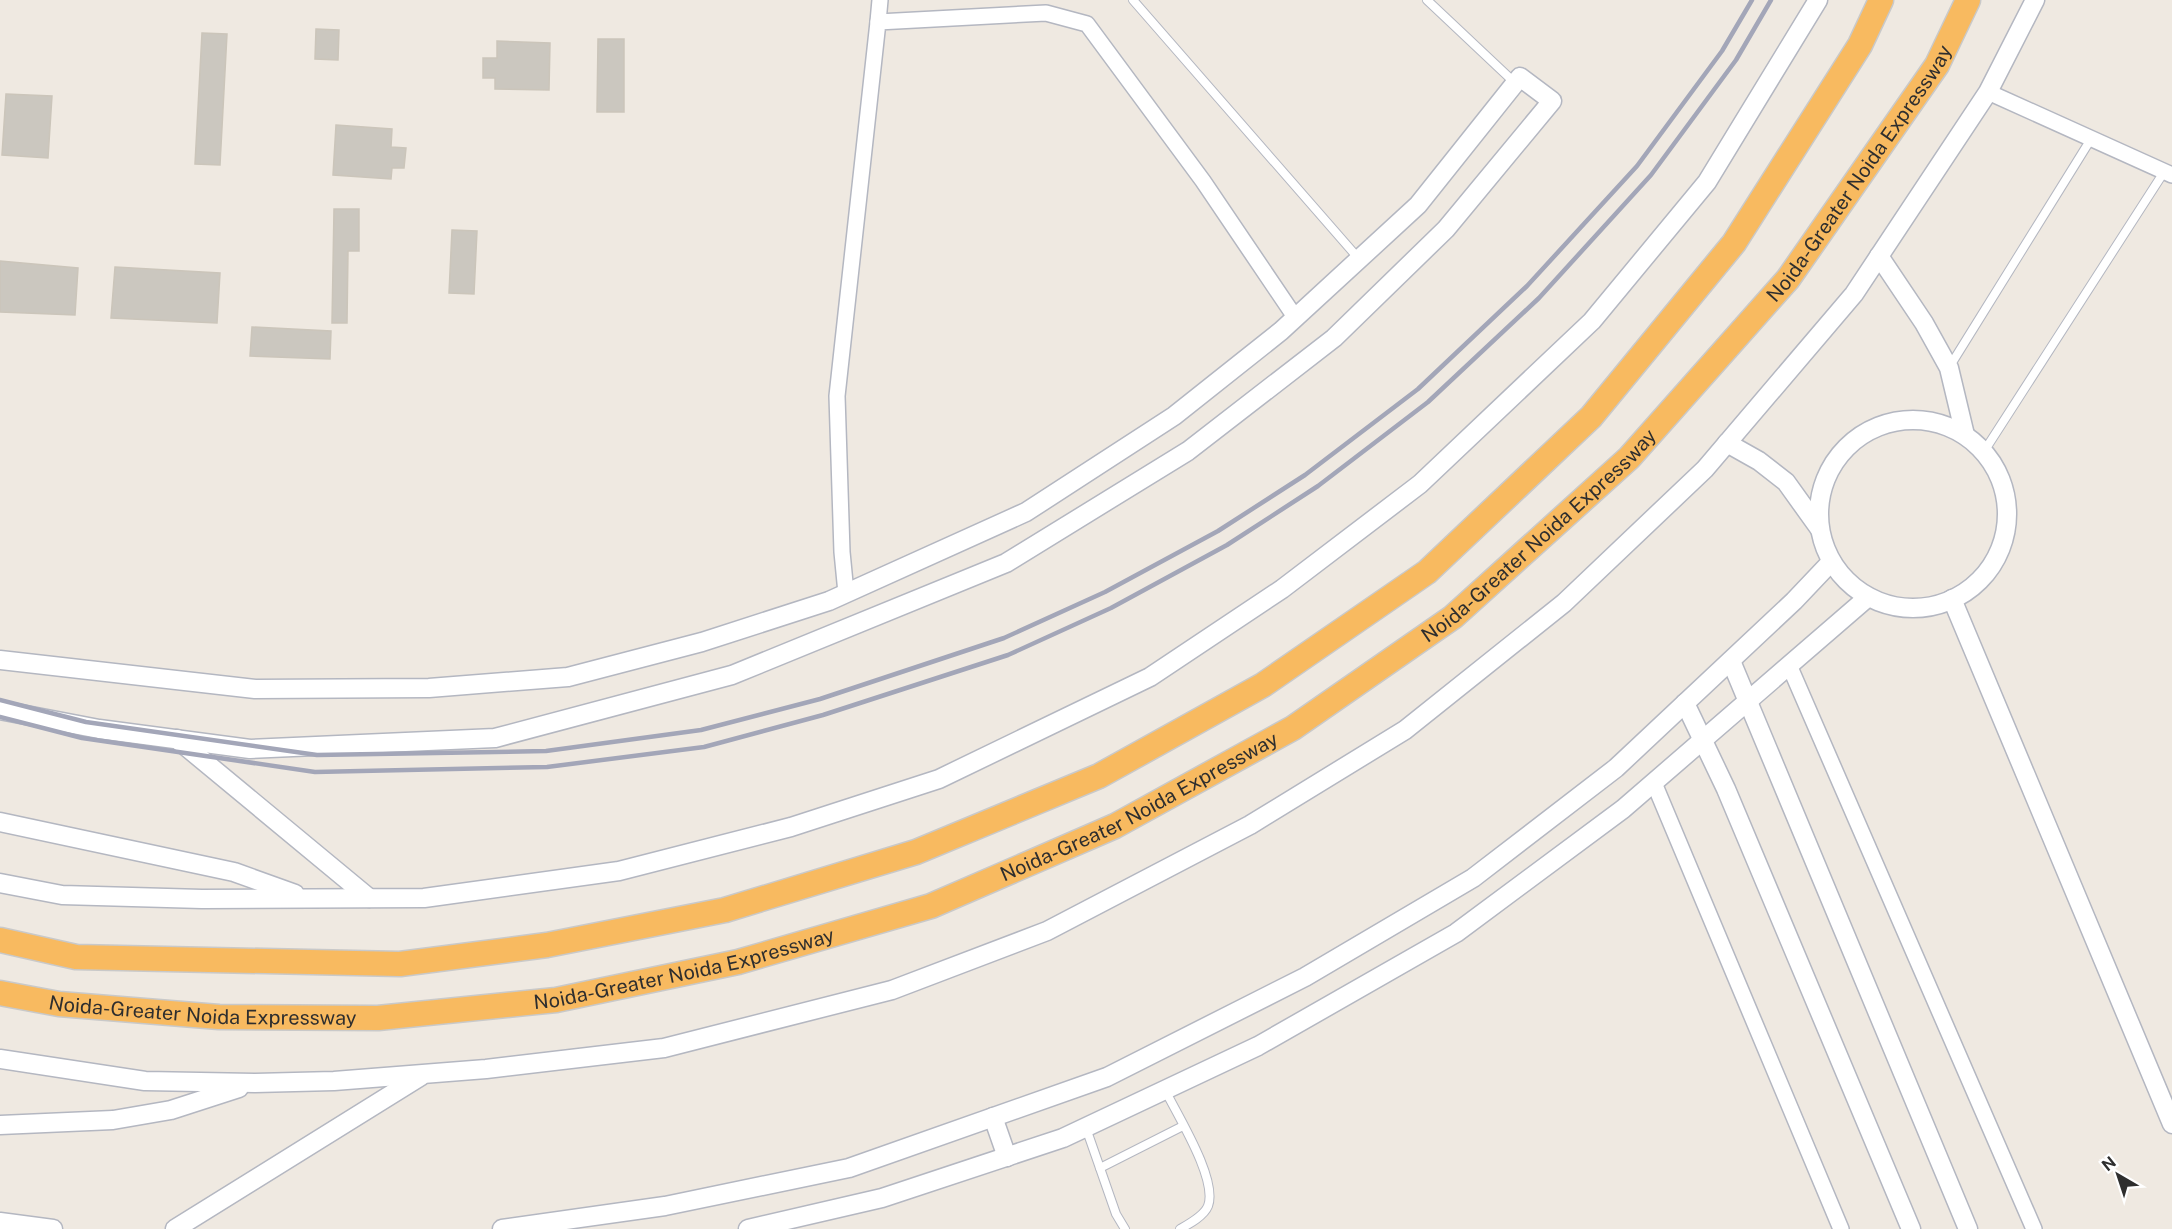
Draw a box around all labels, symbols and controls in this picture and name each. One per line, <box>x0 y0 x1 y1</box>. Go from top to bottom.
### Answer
street label: Noida-Greater Noida Expressway <box>1761 41 1957 307</box>
street label: Noida-Greater Noida Expressway <box>1417 424 1661 647</box>
street label: Noida-Greater Noida Expressway <box>997 727 1282 886</box>
street label: Noida-Greater Noida Expressway <box>532 923 837 1014</box>
street label: Noida-Greater Noida Expressway <box>47 990 357 1030</box>
north arrow <box>2088 1145 2148 1205</box>
text: N <box>2098 1152 2120 1175</box>

